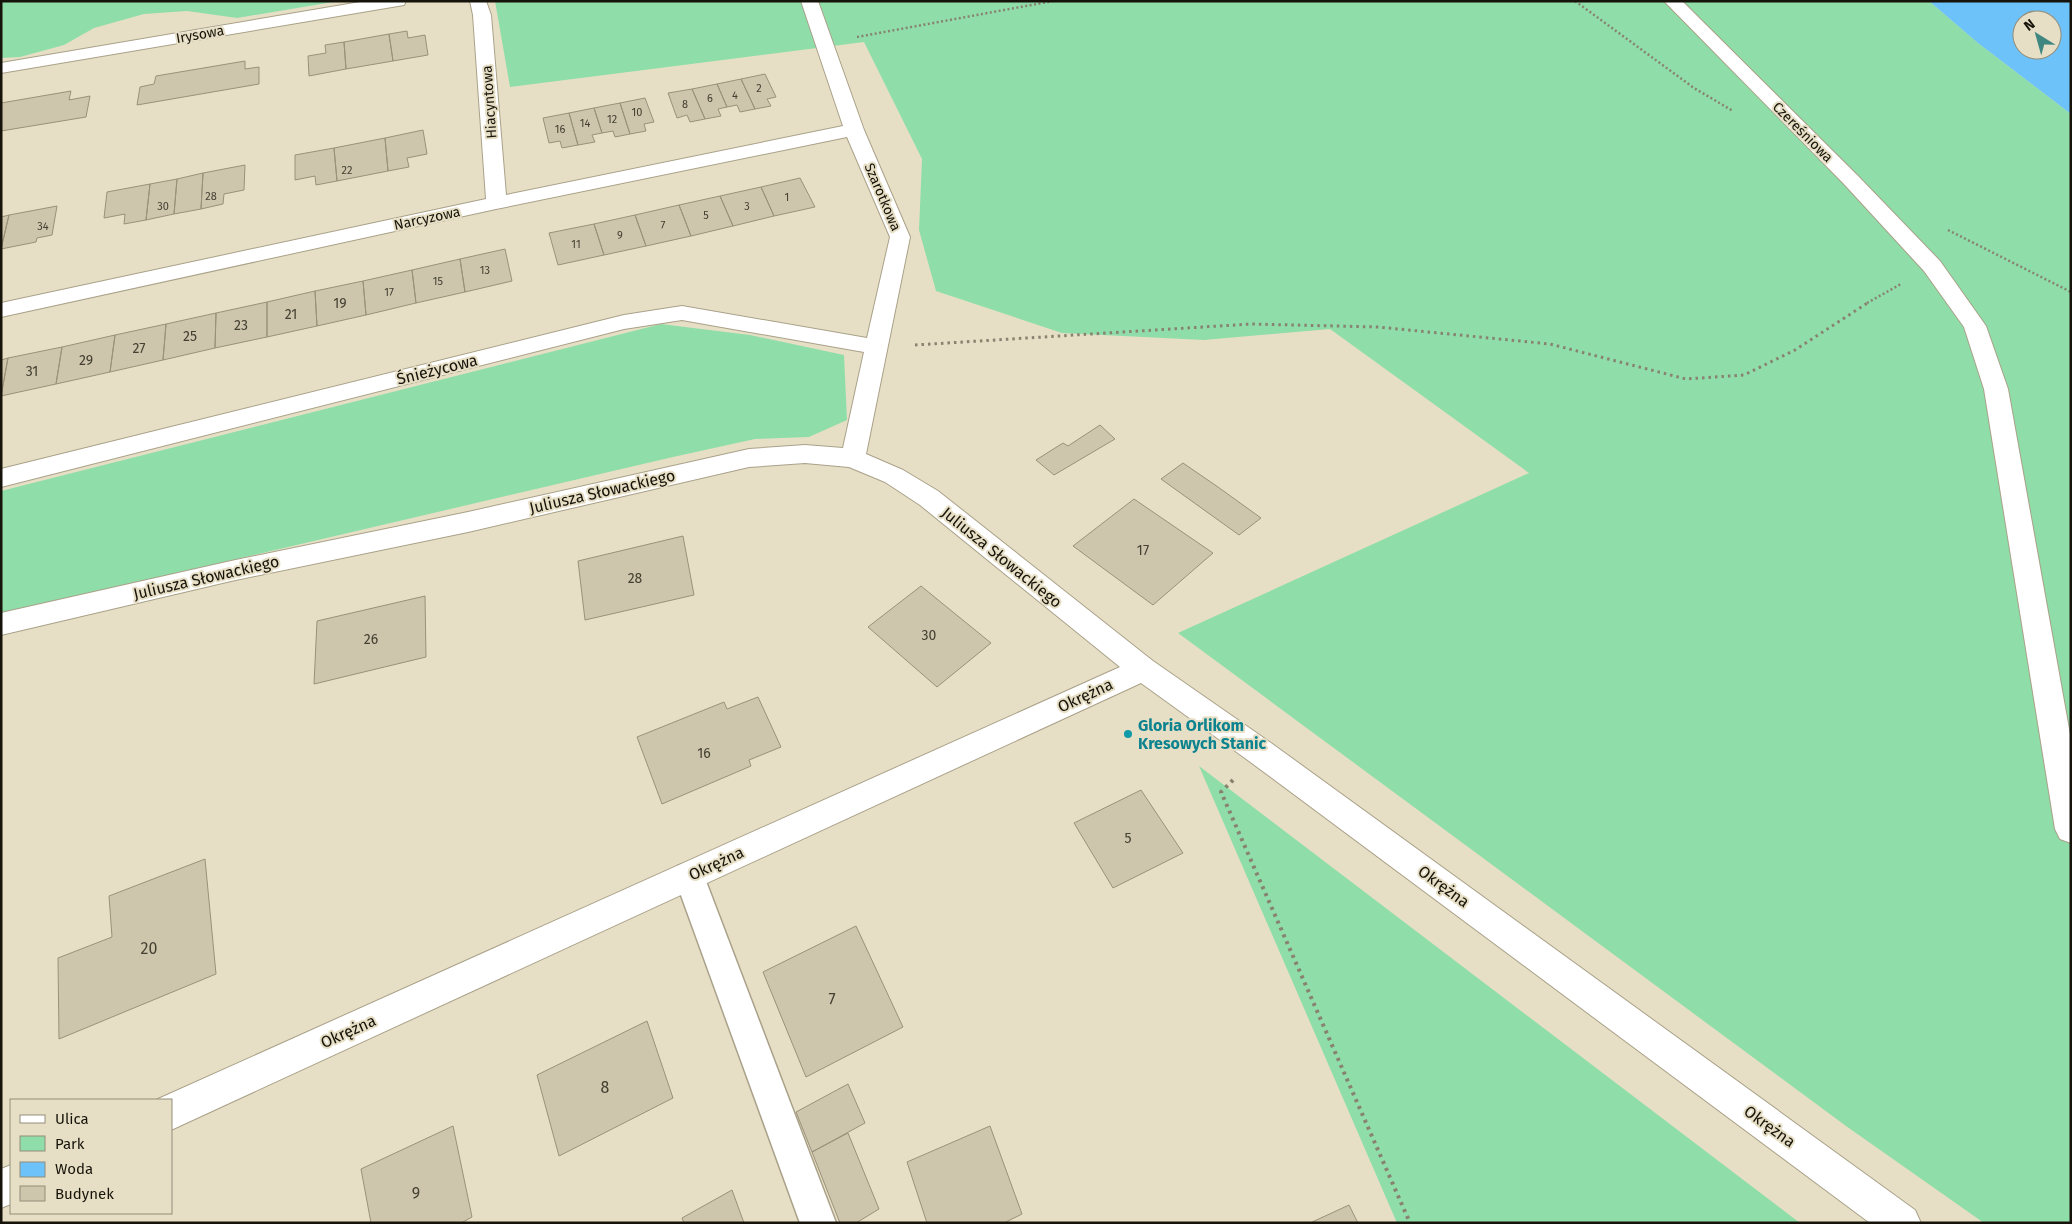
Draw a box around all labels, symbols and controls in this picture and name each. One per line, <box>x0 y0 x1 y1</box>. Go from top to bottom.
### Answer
north arrow <box>2012 10 2062 60</box>
text: N <box>2021 15 2038 35</box>
street label: Irysowa <box>175 22 225 47</box>
street label: Hiacyntowa <box>478 65 501 139</box>
house number: 2 <box>756 82 762 95</box>
house number: 4 <box>732 89 738 102</box>
house number: 6 <box>707 92 713 105</box>
house number: 8 <box>682 98 688 111</box>
street label: Czereśniowa <box>1769 99 1836 166</box>
house number: 10 <box>632 106 642 119</box>
house number: 12 <box>607 113 617 126</box>
house number: 14 <box>580 117 590 130</box>
house number: 16 <box>555 123 565 136</box>
street label: Szarotkowa <box>861 161 904 234</box>
house number: 22 <box>342 164 352 177</box>
house number: 28 <box>205 190 217 203</box>
house number: 1 <box>785 191 789 204</box>
house number: 30 <box>157 200 169 213</box>
house number: 3 <box>744 200 750 213</box>
street label: Narcyzowa <box>392 203 462 234</box>
house number: 5 <box>703 209 709 222</box>
house number: 7 <box>661 219 666 232</box>
house number: 34 <box>37 220 49 233</box>
house number: 9 <box>617 229 623 242</box>
house number: 11 <box>571 238 581 251</box>
house number: 13 <box>480 264 490 277</box>
house number: 15 <box>433 275 444 288</box>
house number: 17 <box>384 286 394 299</box>
house number: 19 <box>333 295 347 312</box>
house number: 21 <box>285 306 297 323</box>
house number: 23 <box>234 317 248 334</box>
house number: 25 <box>183 328 197 345</box>
house number: 27 <box>132 340 146 357</box>
street label: Śnieżycowa <box>394 349 480 389</box>
house number: 29 <box>79 352 93 369</box>
house number: 31 <box>26 363 38 380</box>
street label: Juliusza Słowackiego <box>527 465 677 518</box>
street label: Juliusza Słowackiego <box>938 503 1066 612</box>
house number: 17 <box>1137 542 1149 559</box>
street label: Juliusza Słowackiego <box>131 551 281 604</box>
house number: 28 <box>628 570 643 587</box>
house number: 30 <box>922 627 937 644</box>
house number: 26 <box>364 631 378 648</box>
street label: Okrężna <box>1055 674 1116 716</box>
place label: Gloria Orlikom Kresowych Stanic <box>1138 716 1266 753</box>
marker: Gloria Orlikom Kresowych Stanic <box>1122 728 1134 740</box>
house number: 16 <box>697 745 711 762</box>
house number: 5 <box>1124 830 1132 847</box>
street label: Okrężna <box>686 842 747 884</box>
street label: Okrężna <box>1414 861 1473 911</box>
house number: 20 <box>141 939 157 958</box>
house number: 7 <box>828 990 836 1009</box>
street label: Okrężna <box>318 1011 379 1052</box>
house number: 8 <box>601 1078 610 1097</box>
legend <box>10 1099 172 1214</box>
street label: Okrężna <box>1740 1101 1799 1151</box>
text: Ulica <box>55 1110 89 1128</box>
text: Park <box>55 1135 85 1153</box>
text: Woda <box>55 1160 93 1178</box>
house number: 9 <box>412 1184 420 1203</box>
text: Budynek <box>55 1185 114 1203</box>

